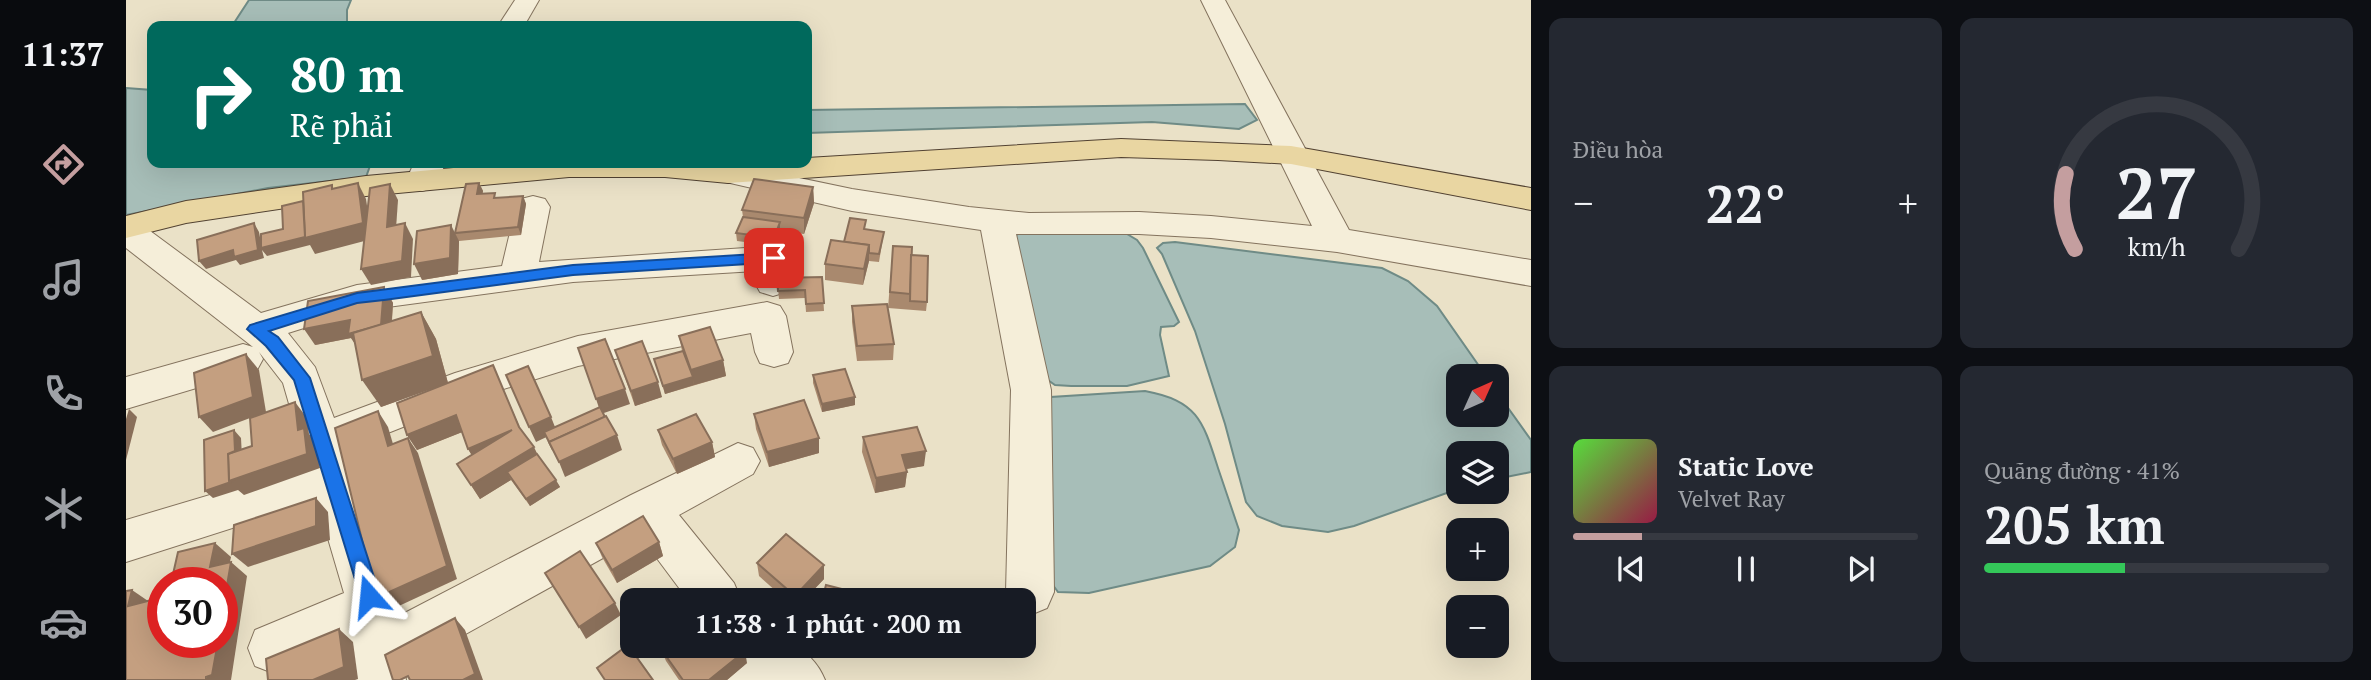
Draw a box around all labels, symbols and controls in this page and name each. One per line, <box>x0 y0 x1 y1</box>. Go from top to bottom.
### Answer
text: 11:37 <box>21 33 105 75</box>
text: 80 m <box>290 41 404 106</box>
icon: right <box>175 49 266 140</box>
text: Rẽ phải <box>290 104 393 146</box>
text: Điều hòa <box>1573 134 1663 165</box>
icon: directions <box>39 140 88 189</box>
text: 27 <box>2115 143 2198 240</box>
text: 22° <box>1705 169 1786 238</box>
text: − <box>1573 178 1593 228</box>
text: + <box>1898 178 1918 228</box>
pin <box>744 228 804 288</box>
text: km/h <box>2128 230 2186 263</box>
icon: arrive <box>755 239 793 277</box>
icon: music <box>39 255 88 304</box>
north arrow <box>1446 364 1508 427</box>
map controls <box>1446 364 1509 658</box>
icon: phone <box>39 369 88 418</box>
button: layers <box>1446 441 1509 504</box>
text: Static Love <box>1678 449 1814 483</box>
text: Quãng đường · 41% <box>1984 455 2180 486</box>
text: Velvet Ray <box>1678 483 1785 514</box>
icon: climate <box>39 484 88 533</box>
text: 205 km <box>1984 490 2165 559</box>
button: + <box>1446 518 1509 581</box>
icon: previous <box>1612 550 1650 588</box>
icon: pause <box>1727 550 1765 588</box>
icon: next <box>1842 550 1880 588</box>
position arrow <box>332 559 406 633</box>
speed limit sign: 30 <box>147 567 238 658</box>
button: − <box>1446 595 1509 658</box>
icon: car <box>39 598 88 647</box>
text: 11:38 · 1 phút · 200 m <box>695 606 962 640</box>

